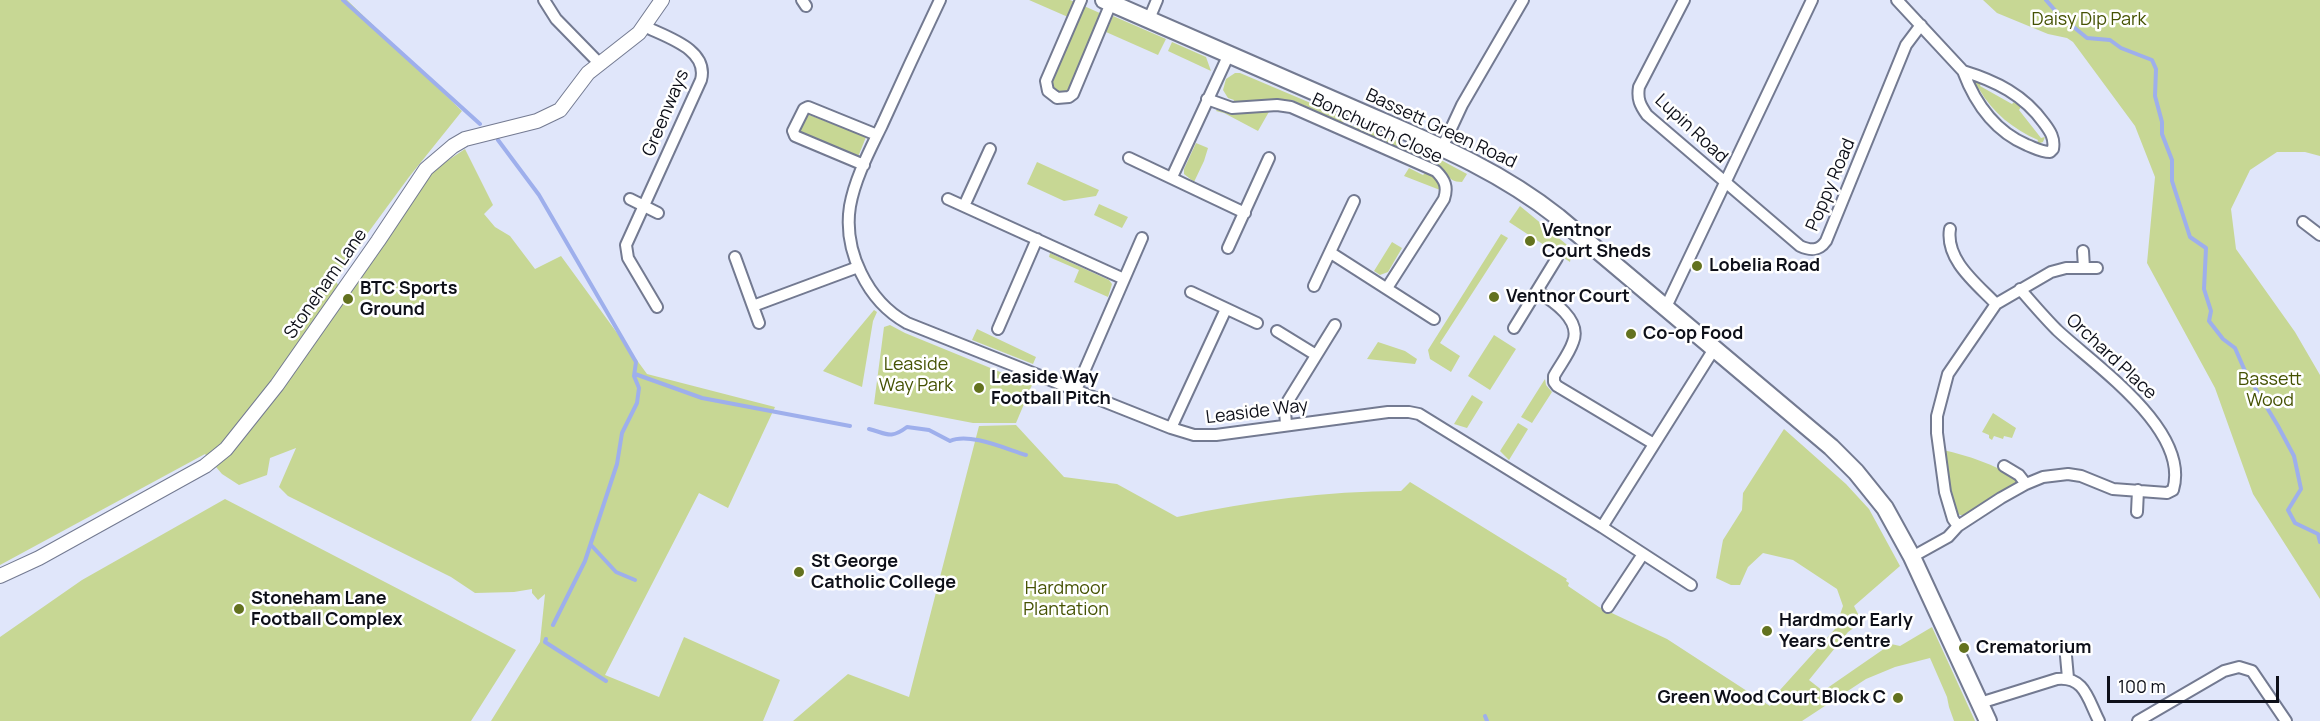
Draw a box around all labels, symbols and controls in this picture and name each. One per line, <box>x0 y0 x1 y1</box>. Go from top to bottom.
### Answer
park label: Daisy Dip Park <box>2032 9 2146 31</box>
street label: Greenways <box>638 66 694 160</box>
street label: Bassett Green Road <box>1362 85 1520 173</box>
street label: Bonchurch Close <box>1308 89 1446 169</box>
street label: Lupin Road <box>1650 90 1732 168</box>
street label: Poppy Road <box>1802 136 1860 234</box>
place label: Ventnor Court Sheds <box>1542 220 1651 262</box>
street label: Stoneham Lane <box>280 225 372 343</box>
marker: Ventnor Court Sheds <box>1523 234 1537 248</box>
place label: Lobelia Road <box>1709 255 1820 277</box>
marker: Lobelia Road <box>1690 259 1704 273</box>
place label: BTC Sports Ground <box>360 278 458 320</box>
place label: Ventnor Court <box>1506 286 1630 308</box>
marker: Ventnor Court <box>1487 290 1501 304</box>
marker: BTC Sports Ground <box>341 292 355 306</box>
street label: Orchard Place <box>2061 310 2161 404</box>
place label: Co-op Food <box>1643 323 1743 345</box>
marker: Co-op Food <box>1624 327 1638 341</box>
park label: Leaside Way Park <box>879 354 953 397</box>
place label: Leaside Way Football Pitch <box>991 367 1111 410</box>
park label: Bassett Wood <box>2238 369 2302 412</box>
marker: Leaside Way Football Pitch <box>972 381 986 395</box>
street label: Leaside Way <box>1205 395 1309 429</box>
place label: St George Catholic College <box>811 551 956 594</box>
marker: St George Catholic College <box>792 565 806 579</box>
park label: Hardmoor Plantation <box>1023 578 1109 620</box>
place label: Stoneham Lane Football Complex <box>251 588 403 630</box>
marker: Stoneham Lane Football Complex <box>232 602 246 616</box>
place label: Hardmoor Early Years Centre <box>1779 610 1913 652</box>
marker: Hardmoor Early Years Centre <box>1760 624 1774 638</box>
place label: Crematorium <box>1976 637 2092 659</box>
marker: Crematorium <box>1957 641 1971 655</box>
scale bar <box>2110 664 2282 702</box>
text: 100 m <box>2118 674 2166 698</box>
place label: Green Wood Court Block C <box>1657 687 1886 709</box>
marker: Green Wood Court Block C <box>1891 691 1905 705</box>

